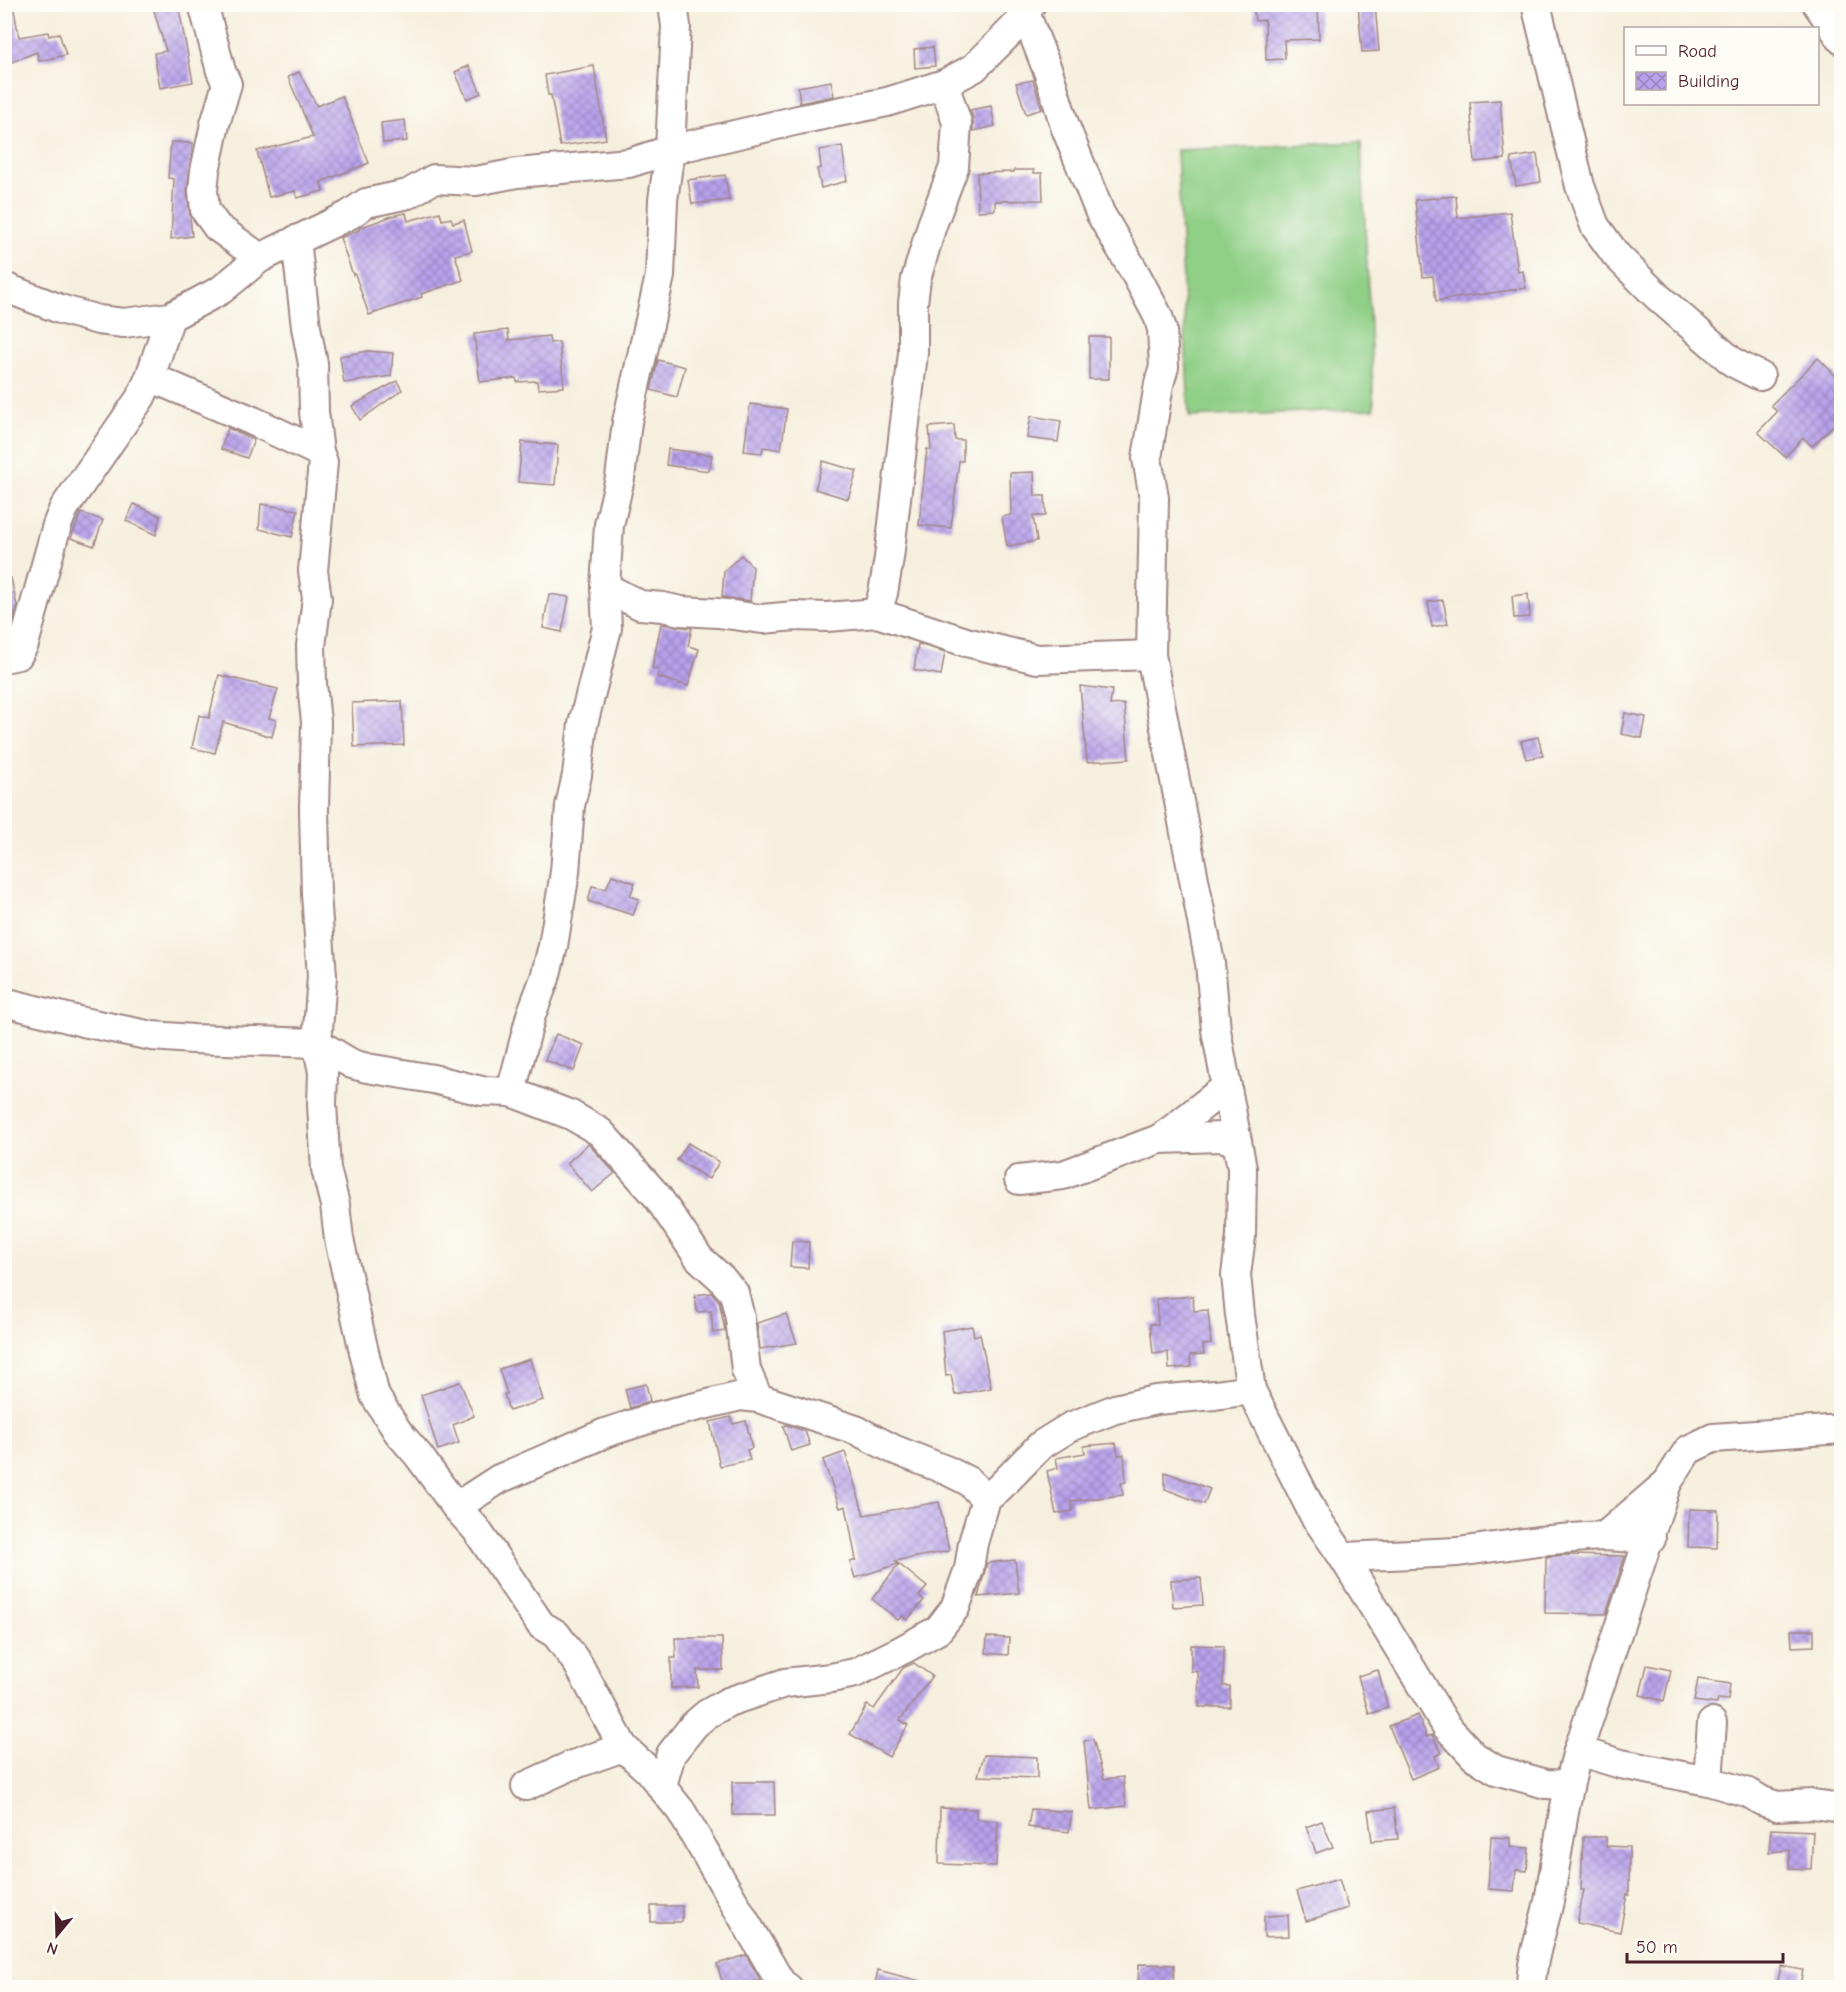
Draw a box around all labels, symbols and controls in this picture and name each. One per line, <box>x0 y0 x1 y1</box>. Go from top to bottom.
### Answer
legend <box>1624 27 1819 105</box>
text: Road <box>1678 41 1717 62</box>
text: Building <box>1678 71 1740 92</box>
north arrow <box>27 1905 87 1965</box>
scale bar <box>1627 1926 1783 1964</box>
text: 50 m <box>1636 1937 1678 1958</box>
text: N <box>45 1938 60 1958</box>

